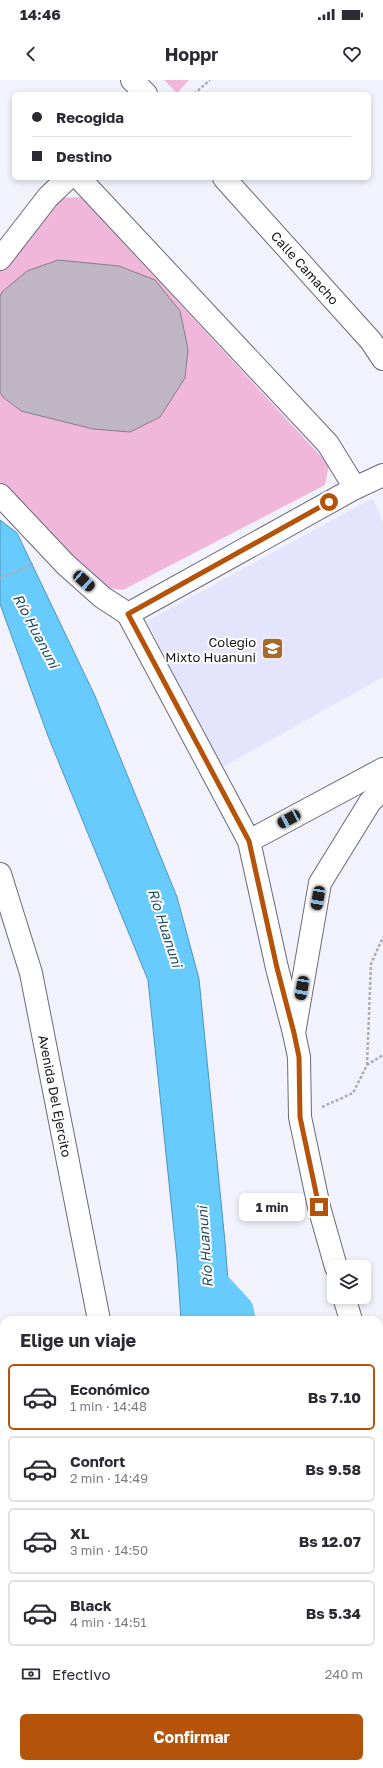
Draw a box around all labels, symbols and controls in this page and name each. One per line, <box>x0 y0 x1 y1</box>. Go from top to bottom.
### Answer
text: 14:46 <box>20 5 61 23</box>
icon: back <box>20 43 42 65</box>
text: Hoppr <box>165 43 218 65</box>
icon: heart <box>341 43 363 65</box>
text: Recogida <box>56 108 124 126</box>
text: Destino <box>56 147 112 165</box>
street label: Calle Camacho <box>268 228 342 308</box>
route start <box>320 493 338 511</box>
car <box>71 569 97 593</box>
water label: Río Huanuni <box>10 591 64 673</box>
place label: Colegio Mixto Huanuni <box>165 634 256 665</box>
school or university icon: Colegio Mixto Huanuni <box>259 636 285 662</box>
car <box>276 808 302 830</box>
car <box>310 885 326 911</box>
water label: Río Huanuni <box>145 886 187 971</box>
car <box>294 975 310 1001</box>
street label: Avenida Del Ejercito <box>35 1033 75 1159</box>
callout: 1 min <box>239 1193 305 1221</box>
route end <box>310 1198 328 1216</box>
text: 1 min <box>256 1199 288 1215</box>
water label: Río Huanuni <box>193 1203 216 1288</box>
map controls <box>327 1260 371 1304</box>
button: layers <box>327 1260 371 1304</box>
text: Elige un viaje <box>20 1329 136 1351</box>
icon: car <box>22 1379 58 1415</box>
text: Económico <box>70 1380 150 1398</box>
text: Bs 7.10 <box>308 1388 361 1406</box>
text: 1 min · 14:48 <box>70 1398 147 1414</box>
icon: car <box>22 1451 58 1487</box>
text: Confort <box>70 1452 125 1470</box>
text: Bs 9.58 <box>305 1460 361 1478</box>
text: 2 min · 14:49 <box>70 1470 148 1486</box>
icon: car <box>22 1523 58 1559</box>
text: XL <box>70 1524 89 1542</box>
text: Bs 12.07 <box>299 1532 361 1550</box>
text: 3 min · 14:50 <box>70 1542 148 1558</box>
icon: car <box>22 1595 58 1631</box>
text: Black <box>70 1596 112 1614</box>
text: Bs 5.34 <box>306 1604 361 1622</box>
text: 4 min · 14:51 <box>70 1614 147 1630</box>
icon: cash <box>20 1663 42 1685</box>
text: Efectivo <box>52 1665 110 1683</box>
text: 240 m <box>325 1666 363 1682</box>
button: Confirmar <box>20 1714 363 1760</box>

